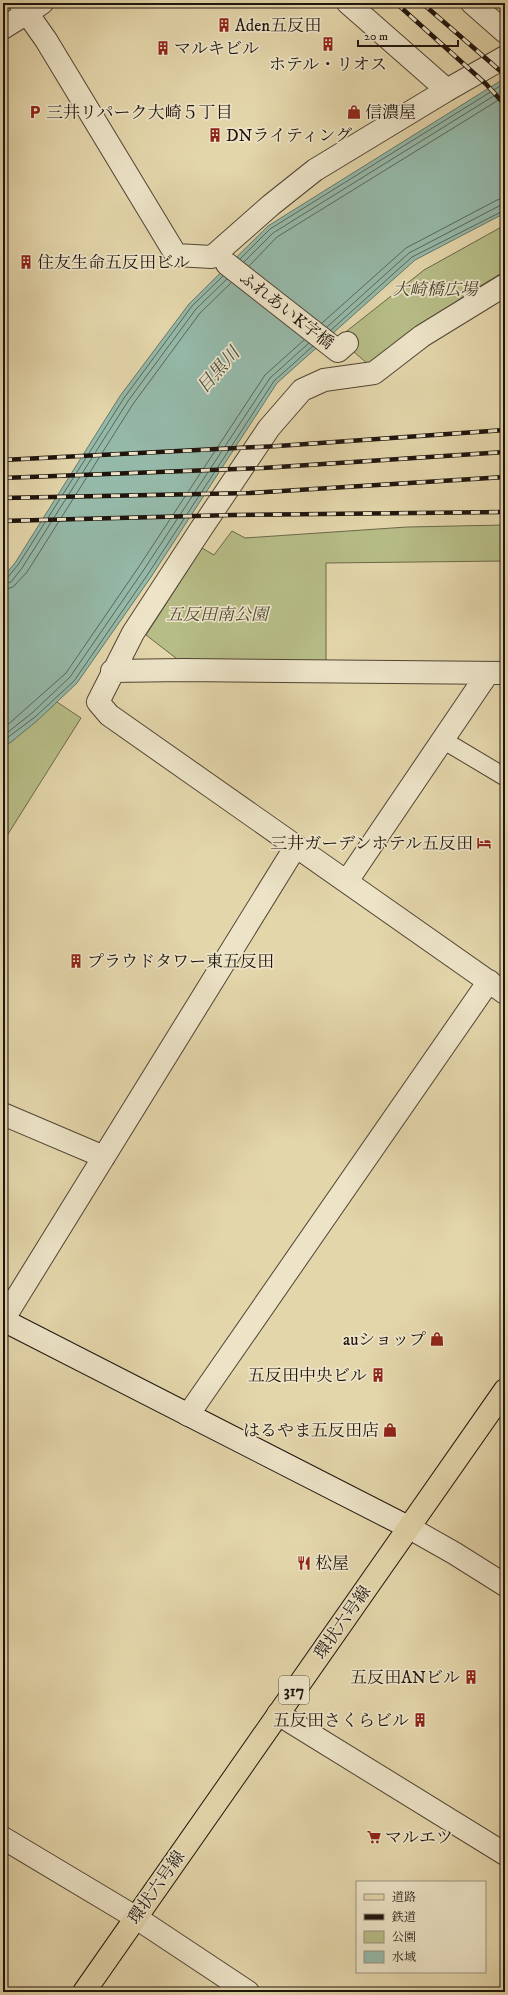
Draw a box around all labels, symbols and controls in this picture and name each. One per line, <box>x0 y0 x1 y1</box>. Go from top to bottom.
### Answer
place label: Aden五反田 <box>235 15 321 37</box>
building icon: Aden五反田 <box>216 17 232 33</box>
scale bar <box>358 22 458 48</box>
text: 20 m <box>364 29 388 44</box>
building icon: ホテル・リオス <box>320 36 336 52</box>
place label: マルキビル <box>174 38 259 60</box>
building icon: マルキビル <box>155 40 171 56</box>
place label: ホテル・リオス <box>269 54 387 76</box>
place label: 三井リパーク大崎５丁目 <box>46 102 233 124</box>
place label: 信濃屋 <box>365 102 416 124</box>
parking icon: 三井リパーク大崎５丁目 <box>27 104 43 120</box>
shop icon: 信濃屋 <box>346 104 362 120</box>
place label: DNライティング <box>226 125 352 147</box>
building icon: DNライティング <box>207 127 223 143</box>
place label: 住友生命五反田ビル <box>37 252 190 274</box>
building icon: 住友生命五反田ビル <box>18 254 34 270</box>
street label: ふれあいK字橋 <box>235 267 338 355</box>
park label: 大崎橋広場 <box>393 279 479 301</box>
water label: 目黒川 <box>193 342 246 398</box>
park label: 五反田南公園 <box>166 604 271 626</box>
place label: 三井ガーデンホテル五反田 <box>270 833 473 855</box>
hotel icon: 三井ガーデンホテル五反田 <box>476 835 492 851</box>
place label: プラウドタワー東五反田 <box>87 951 274 973</box>
building icon: プラウドタワー東五反田 <box>68 953 84 969</box>
place label: auショップ <box>343 1329 426 1351</box>
shop icon: auショップ <box>429 1331 445 1347</box>
place label: 五反田中央ビル <box>248 1365 367 1387</box>
building icon: 五反田中央ビル <box>370 1367 386 1383</box>
place label: はるやま五反田店 <box>243 1420 379 1442</box>
shop icon: はるやま五反田店 <box>382 1422 398 1438</box>
place label: 松屋 <box>315 1553 349 1575</box>
restaurant icon: 松屋 <box>296 1555 312 1571</box>
street label: 環状六号線 <box>309 1581 376 1664</box>
place label: 五反田ANビル <box>350 1667 460 1689</box>
building icon: 五反田ANビル <box>463 1669 479 1685</box>
road number: 317 <box>279 1676 309 1704</box>
place label: 五反田さくらビル <box>273 1710 409 1732</box>
building icon: 五反田さくらビル <box>412 1712 428 1728</box>
place label: マルエツ <box>385 1827 453 1849</box>
supermarket icon: マルエツ <box>366 1829 382 1845</box>
street label: 環状六号線 <box>123 1846 190 1929</box>
legend <box>356 1881 486 1973</box>
text: 道路 <box>392 1890 416 1905</box>
text: 鉄道 <box>391 1910 416 1925</box>
text: 公園 <box>392 1930 416 1945</box>
text: 水域 <box>392 1950 416 1965</box>

